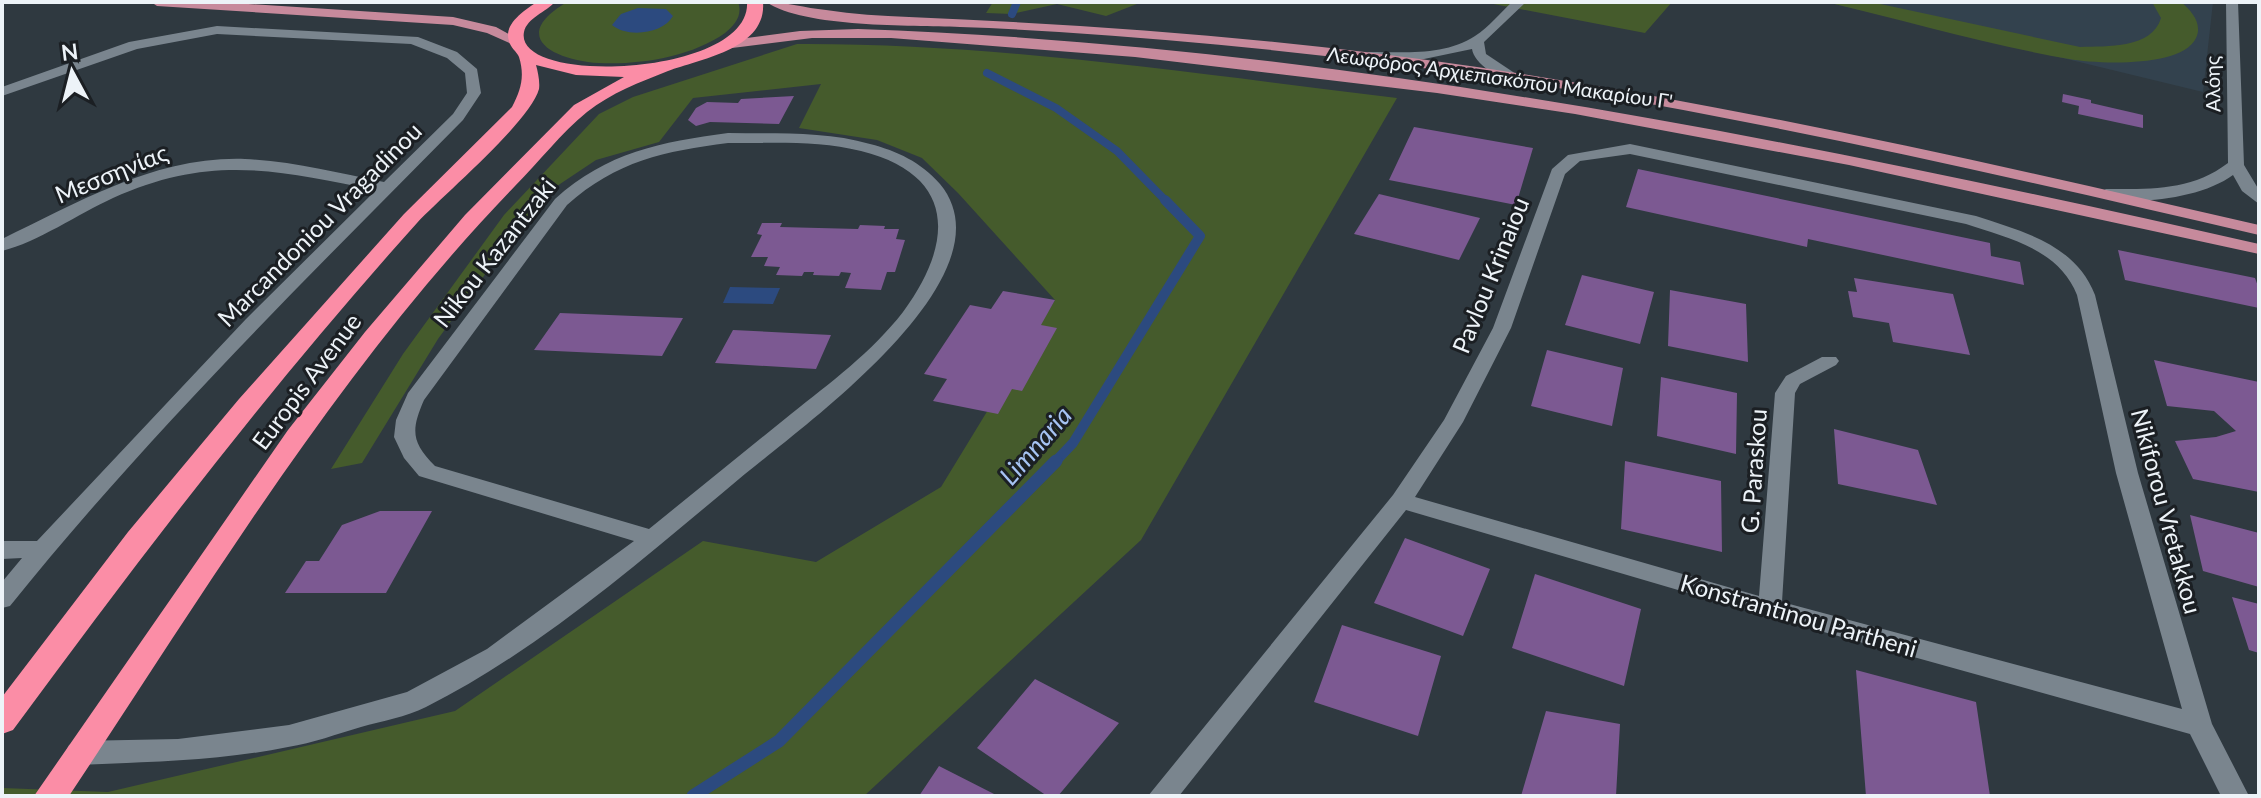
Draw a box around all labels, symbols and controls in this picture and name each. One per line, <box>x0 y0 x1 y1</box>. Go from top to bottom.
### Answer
north arrow <box>32 32 112 112</box>
text: N <box>59 37 80 66</box>
street label: Λεωφόρος Αρχιεπισκόπου Μακαρίου Γ' <box>1326 41 1674 113</box>
street label: Αλόης <box>2200 56 2224 112</box>
street label: Marcandoniou Vragadinou <box>211 116 427 332</box>
street label: Μεσσηνίας <box>50 137 172 209</box>
street label: Nikou Kazantzaki <box>427 172 561 332</box>
street label: Pavlou Krinaiou <box>1446 193 1534 357</box>
street label: Europis Avenue <box>245 307 367 455</box>
water label: Limnaria <box>992 399 1078 491</box>
street label: Nikiforou Vretakkou <box>2126 405 2208 617</box>
street label: G. Paraskou <box>1734 408 1772 534</box>
street label: Konstrantinou Partheni <box>1677 567 1921 663</box>

